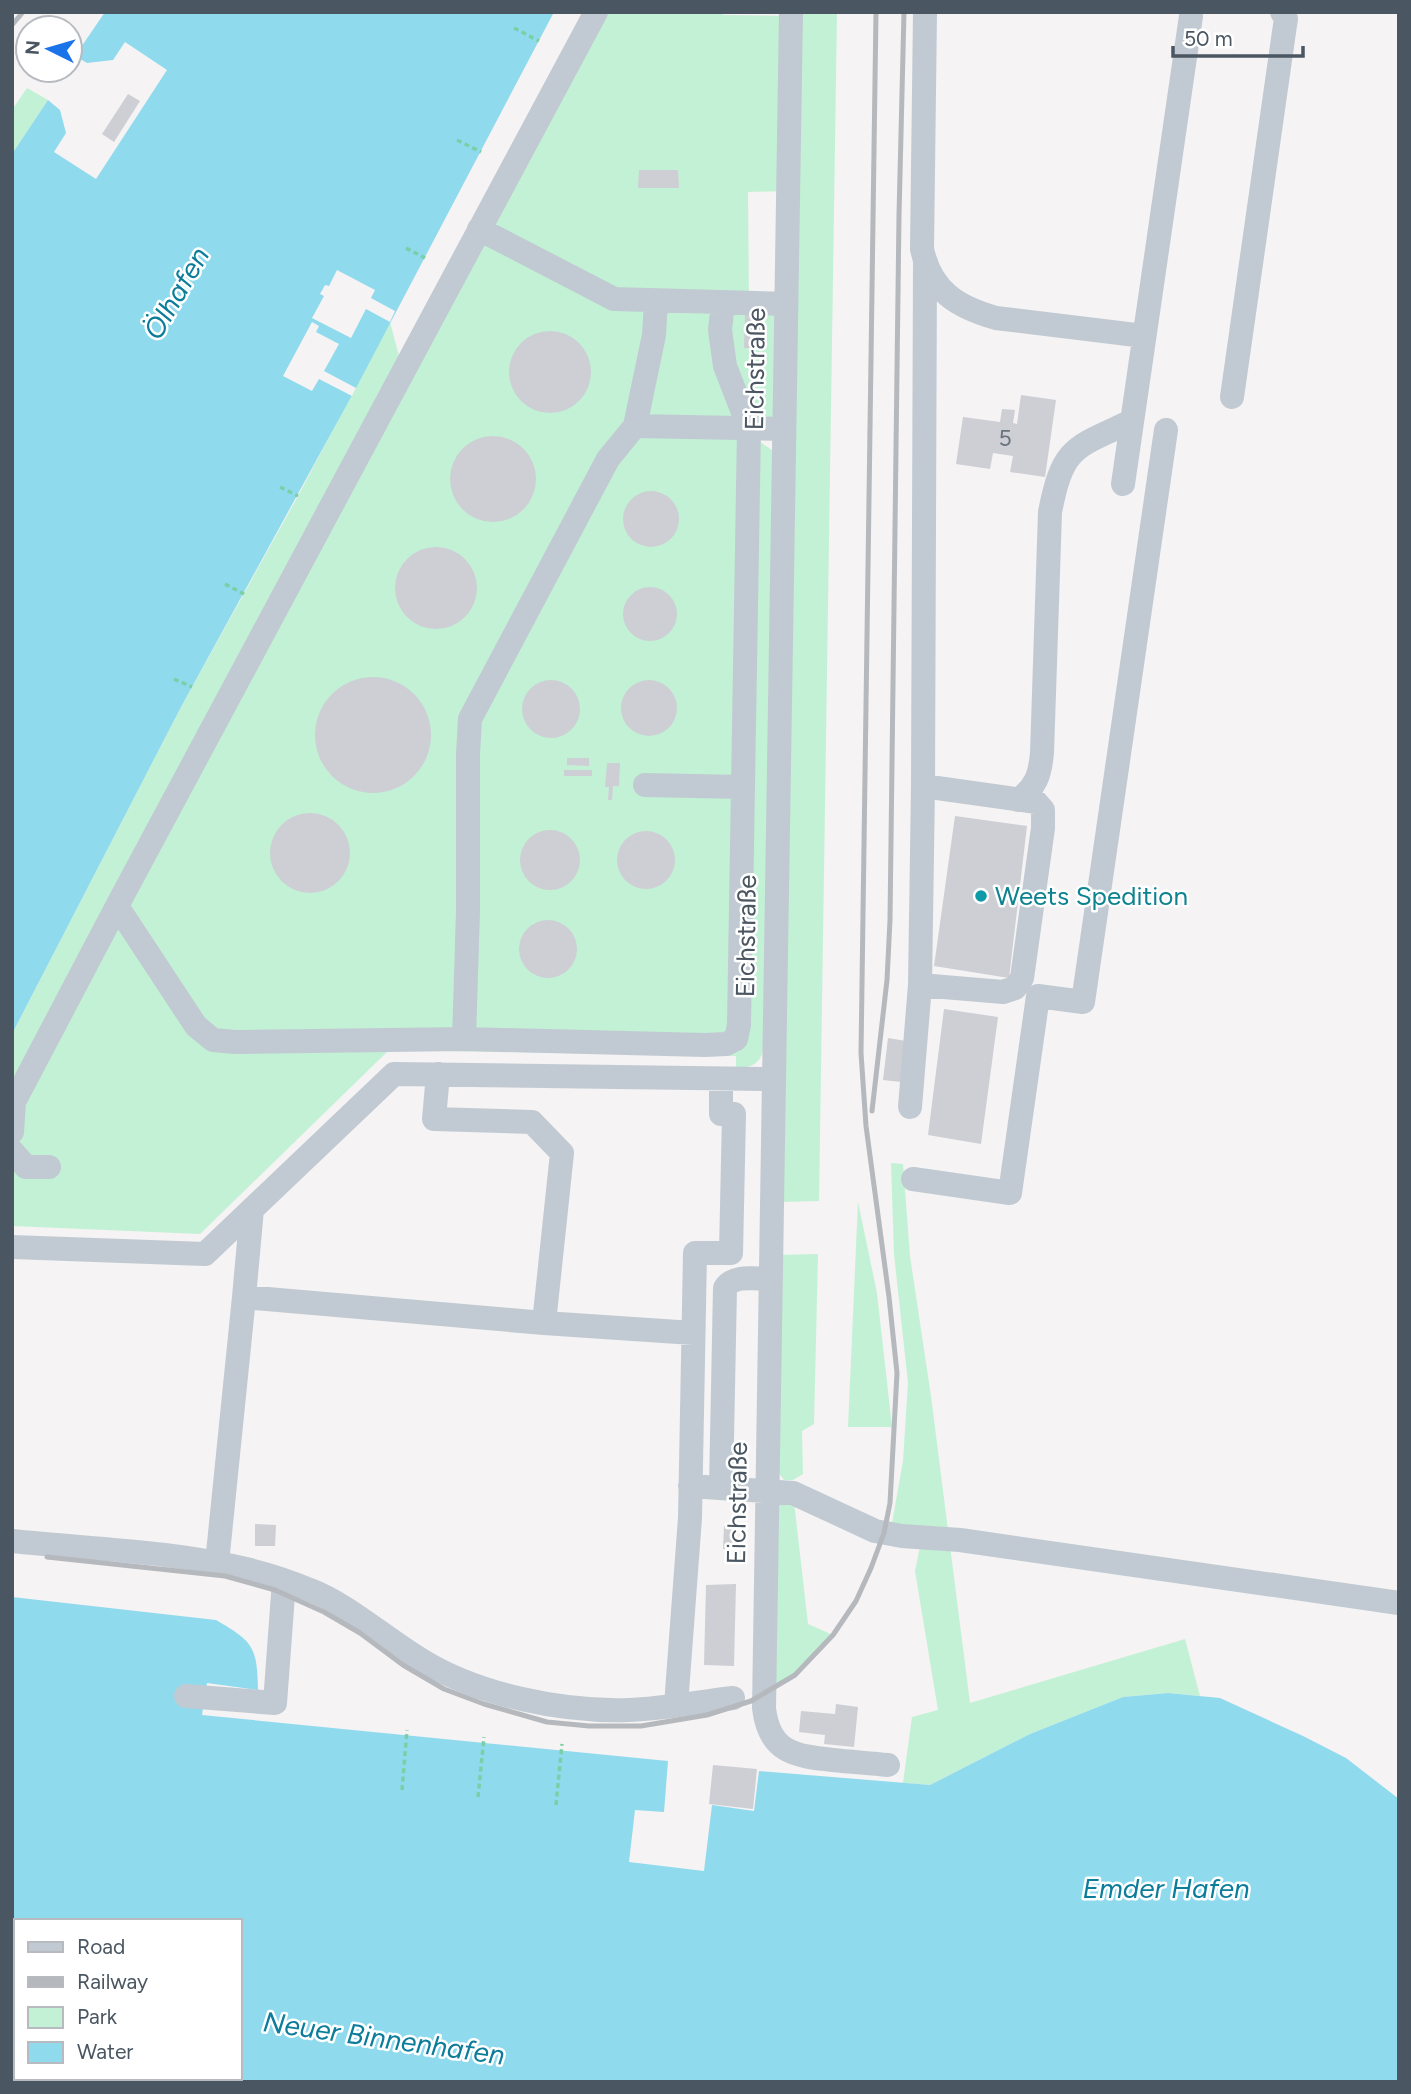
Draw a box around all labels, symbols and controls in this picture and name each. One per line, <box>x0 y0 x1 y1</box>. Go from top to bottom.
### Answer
north arrow <box>14 14 84 84</box>
scale bar <box>1173 14 1302 58</box>
text: 50 m <box>1184 26 1233 51</box>
text: N <box>20 39 45 56</box>
water label: Ölhafen <box>136 241 216 345</box>
street label: Eichstraße <box>738 307 772 431</box>
house number: 5 <box>998 424 1012 452</box>
street label: Eichstraße <box>729 874 763 998</box>
place label: Weets Spedition <box>995 880 1188 912</box>
marker: Weets Spedition <box>973 888 989 904</box>
street label: Eichstraße <box>720 1441 754 1565</box>
water label: Emder Hafen <box>1082 1871 1250 1905</box>
legend <box>14 1919 242 2080</box>
text: Road <box>77 1934 125 1959</box>
text: Railway <box>77 1969 148 1994</box>
text: Park <box>77 2004 118 2029</box>
water label: Neuer Binnenhafen <box>261 2004 507 2072</box>
text: Water <box>77 2039 133 2064</box>

